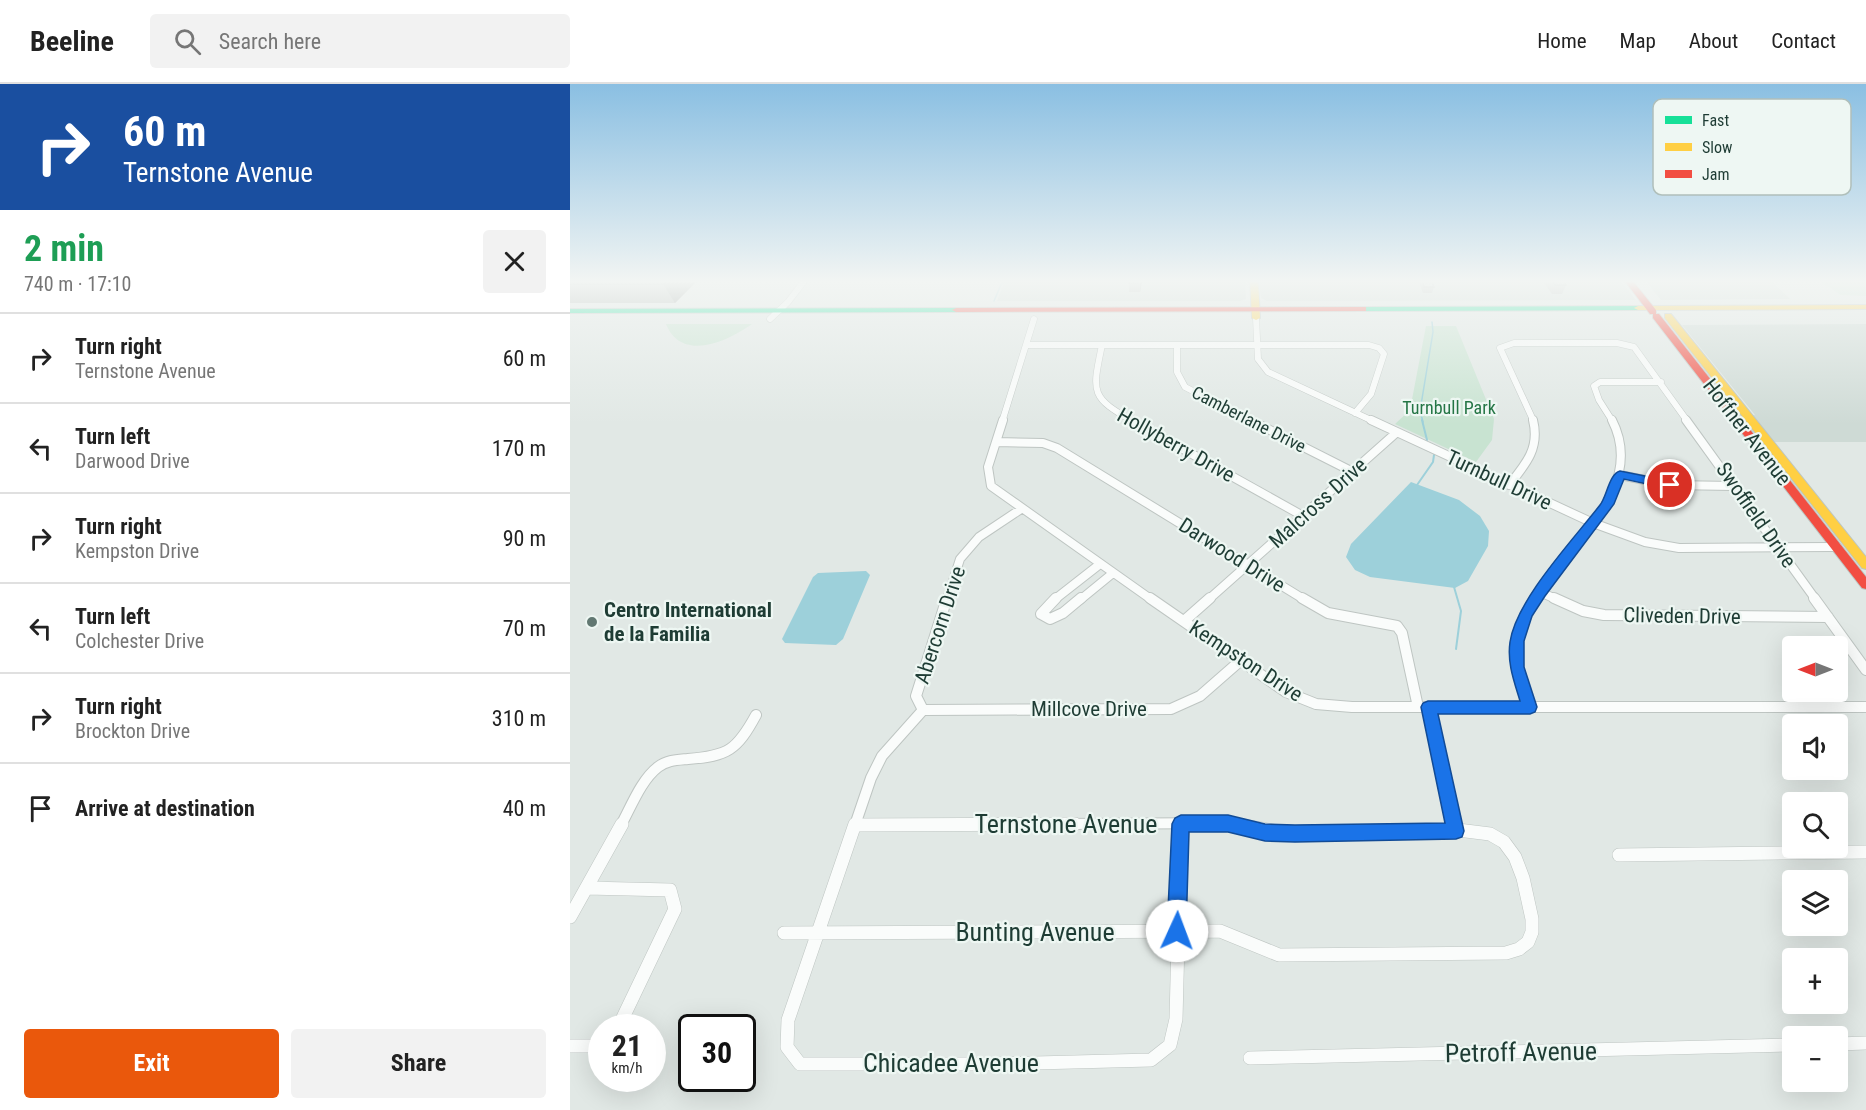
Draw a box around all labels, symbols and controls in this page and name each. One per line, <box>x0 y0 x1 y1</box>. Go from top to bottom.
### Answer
search box <box>150 14 570 68</box>
text: Beeline <box>30 25 114 58</box>
icon: search <box>171 25 204 58</box>
text: Search here <box>219 29 321 54</box>
text: Home <box>1537 29 1587 53</box>
text: Map <box>1620 29 1656 53</box>
text: About <box>1689 29 1738 53</box>
text: Contact <box>1771 29 1836 53</box>
legend <box>1653 99 1851 195</box>
text: 60 m <box>123 107 206 156</box>
icon: right <box>24 108 102 186</box>
text: Fast <box>1702 111 1729 130</box>
text: Slow <box>1702 138 1732 157</box>
text: Ternstone Avenue <box>123 157 313 189</box>
text: Jam <box>1702 165 1729 184</box>
text: 2 min <box>24 228 104 270</box>
button: close <box>483 230 546 293</box>
text: 740 m · 17:10 <box>24 272 131 296</box>
text: Turn right <box>75 334 162 359</box>
icon: right <box>24 342 57 375</box>
text: 60 m <box>503 346 546 371</box>
text: Ternstone Avenue <box>75 359 216 383</box>
street label: Hoffner Avenue <box>1698 374 1796 490</box>
street label: Camberlane Drive <box>1188 381 1310 457</box>
park label: Turnbull Park <box>1402 397 1496 418</box>
street label: Hollyberry Drive <box>1113 403 1239 487</box>
text: Turn left <box>75 424 150 449</box>
icon: left <box>24 432 57 465</box>
text: 170 m <box>492 436 546 461</box>
street label: Turnbull Drive <box>1442 445 1556 515</box>
text: Darwood Drive <box>75 449 190 473</box>
street label: Malcross Drive <box>1264 453 1372 553</box>
street label: Swoffield Drive <box>1711 458 1801 572</box>
pin <box>1644 459 1695 510</box>
icon: arrive <box>1653 468 1686 501</box>
street label: Darwood Drive <box>1175 513 1290 597</box>
text: Turn right <box>75 514 162 539</box>
icon: right <box>24 522 57 555</box>
text: 90 m <box>503 526 546 551</box>
text: Kempston Drive <box>75 539 199 563</box>
street label: Abercorn Drive <box>910 563 970 687</box>
place label: Centro International de la Familia <box>604 598 772 646</box>
street label: Cliveden Drive <box>1623 603 1741 629</box>
text: Turn left <box>75 604 150 629</box>
icon: left <box>24 612 57 645</box>
marker: Centro International de la Familia <box>585 615 599 629</box>
street label: Kempston Drive <box>1185 615 1307 707</box>
text: 70 m <box>503 616 546 641</box>
text: Colchester Drive <box>75 629 204 653</box>
north arrow <box>1782 636 1848 702</box>
map controls <box>1782 636 1848 1092</box>
text: Turn right <box>75 694 162 719</box>
street label: Millcove Drive <box>1031 697 1147 721</box>
icon: right <box>24 702 57 735</box>
text: 310 m <box>492 706 546 731</box>
button: sound <box>1782 714 1848 780</box>
text: Brockton Drive <box>75 719 190 743</box>
icon: arrive <box>24 792 57 825</box>
button: search <box>1782 792 1848 858</box>
text: Arrive at destination <box>75 796 255 821</box>
text: 40 m <box>503 796 546 821</box>
street label: Ternstone Avenue <box>975 809 1157 839</box>
button: layers <box>1782 870 1848 936</box>
position arrow <box>1145 899 1209 963</box>
street label: Bunting Avenue <box>955 917 1115 947</box>
button: + <box>1782 948 1848 1014</box>
speed limit sign: 30 <box>678 1014 756 1092</box>
button: − <box>1782 1026 1848 1092</box>
text: 21 <box>612 1028 642 1063</box>
button: Exit <box>24 1029 279 1098</box>
button: Share <box>291 1029 546 1098</box>
street label: Petroff Avenue <box>1445 1036 1597 1068</box>
street label: Chicadee Avenue <box>863 1048 1039 1078</box>
text: km/h <box>612 1059 642 1077</box>

